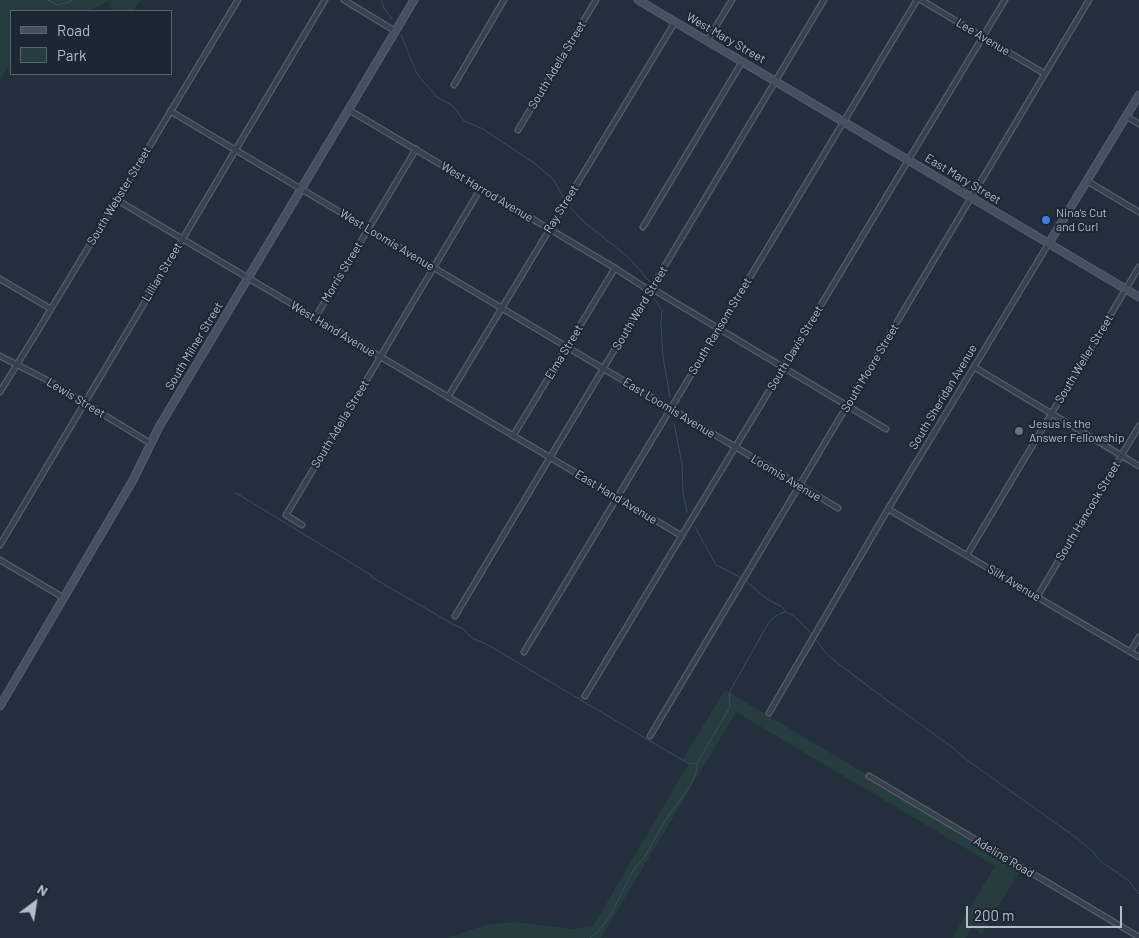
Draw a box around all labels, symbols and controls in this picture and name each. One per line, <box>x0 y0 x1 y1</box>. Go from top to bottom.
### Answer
legend <box>10 10 172 75</box>
street label: West Mary Street <box>684 10 768 66</box>
street label: Lee Avenue <box>954 15 1012 59</box>
street label: South Adella Street <box>525 18 589 112</box>
text: Road <box>57 21 90 39</box>
text: Park <box>57 46 86 64</box>
street label: South Webster Street <box>84 144 154 248</box>
street label: East Mary Street <box>922 151 1004 207</box>
street label: West Harrod Avenue <box>438 159 536 225</box>
street label: Ray Street <box>541 182 581 236</box>
street label: West Loomis Avenue <box>337 206 437 274</box>
place label: Nina's Cut and Curl <box>1056 206 1107 234</box>
marker: Nina's Cut and Curl <box>1040 214 1052 226</box>
street label: Morris Street <box>318 239 366 305</box>
street label: Lillian Street <box>139 240 185 304</box>
street label: South Ward Street <box>609 263 671 353</box>
street label: South Ransom Street <box>685 275 755 377</box>
street label: West Hand Avenue <box>288 298 378 360</box>
street label: South Milner Street <box>162 299 226 393</box>
street label: South Davis Street <box>764 303 826 393</box>
street label: South Weller Street <box>1052 312 1116 406</box>
street label: South Moore Street <box>838 321 902 415</box>
street label: Elma Street <box>542 322 586 382</box>
street label: South Sheridan Avenue <box>906 342 980 452</box>
street label: Lewis Street <box>44 375 108 421</box>
street label: East Loomis Avenue <box>620 375 718 441</box>
street label: South Adella Street <box>308 377 372 471</box>
place label: Jesus is the Answer Fellowship <box>1029 417 1125 445</box>
marker: Jesus is the Answer Fellowship <box>1013 425 1025 437</box>
street label: Loomis Avenue <box>748 451 824 505</box>
street label: South Hancock Street <box>1053 459 1123 563</box>
street label: East Hand Avenue <box>572 467 660 527</box>
street label: Silk Avenue <box>985 562 1043 604</box>
street label: Adeline Road <box>971 833 1037 881</box>
north arrow <box>10 878 60 928</box>
text: N <box>35 880 51 899</box>
scale bar <box>969 896 1125 928</box>
text: 200 m <box>974 906 1014 924</box>

